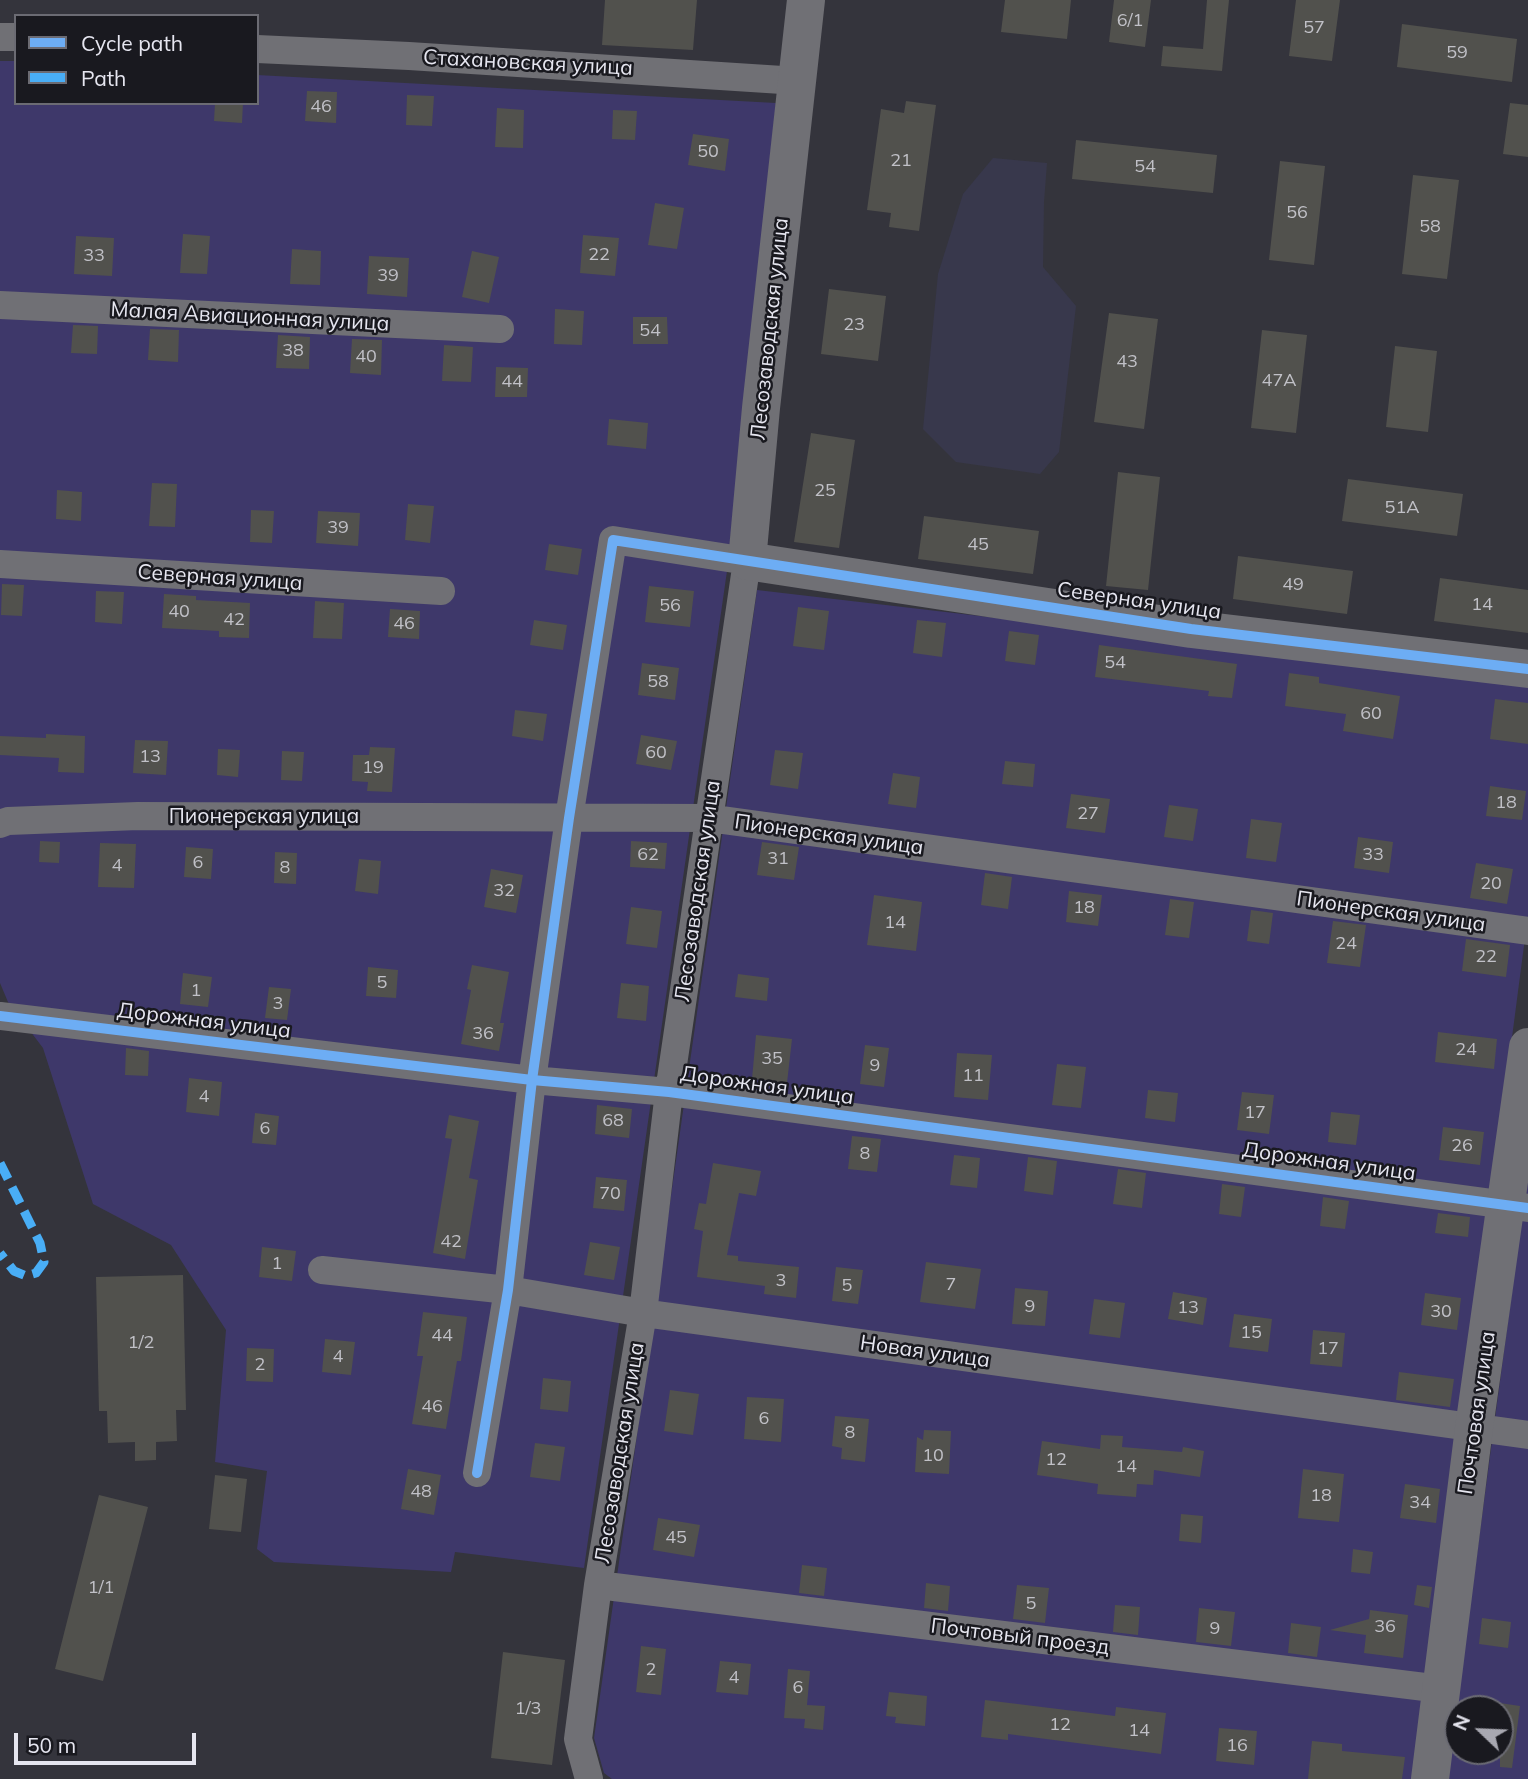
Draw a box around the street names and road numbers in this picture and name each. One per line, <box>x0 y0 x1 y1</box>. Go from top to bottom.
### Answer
street label: Стахановская улица <box>422 45 634 81</box>
street label: Лесозаводская улица <box>746 217 794 441</box>
street label: Малая Авиационная улица <box>110 297 390 337</box>
street label: Северная улица <box>137 560 303 596</box>
street label: Северная улица <box>1055 577 1223 625</box>
street label: Лесозаводская улица <box>670 779 726 1003</box>
street label: Пионерская улица <box>169 804 359 830</box>
street label: Пионерская улица <box>733 809 925 861</box>
street label: Пионерская улица <box>1295 886 1487 938</box>
street label: Дорожная улица <box>116 998 292 1044</box>
street label: Дорожная улица <box>679 1061 855 1111</box>
street label: Дорожная улица <box>1241 1137 1417 1187</box>
street label: Новая улица <box>858 1330 992 1374</box>
street label: Почтовая улица <box>1453 1330 1501 1496</box>
street label: Лесозаводская улица <box>590 1341 650 1565</box>
street label: Почтовый проезд <box>929 1614 1111 1660</box>

